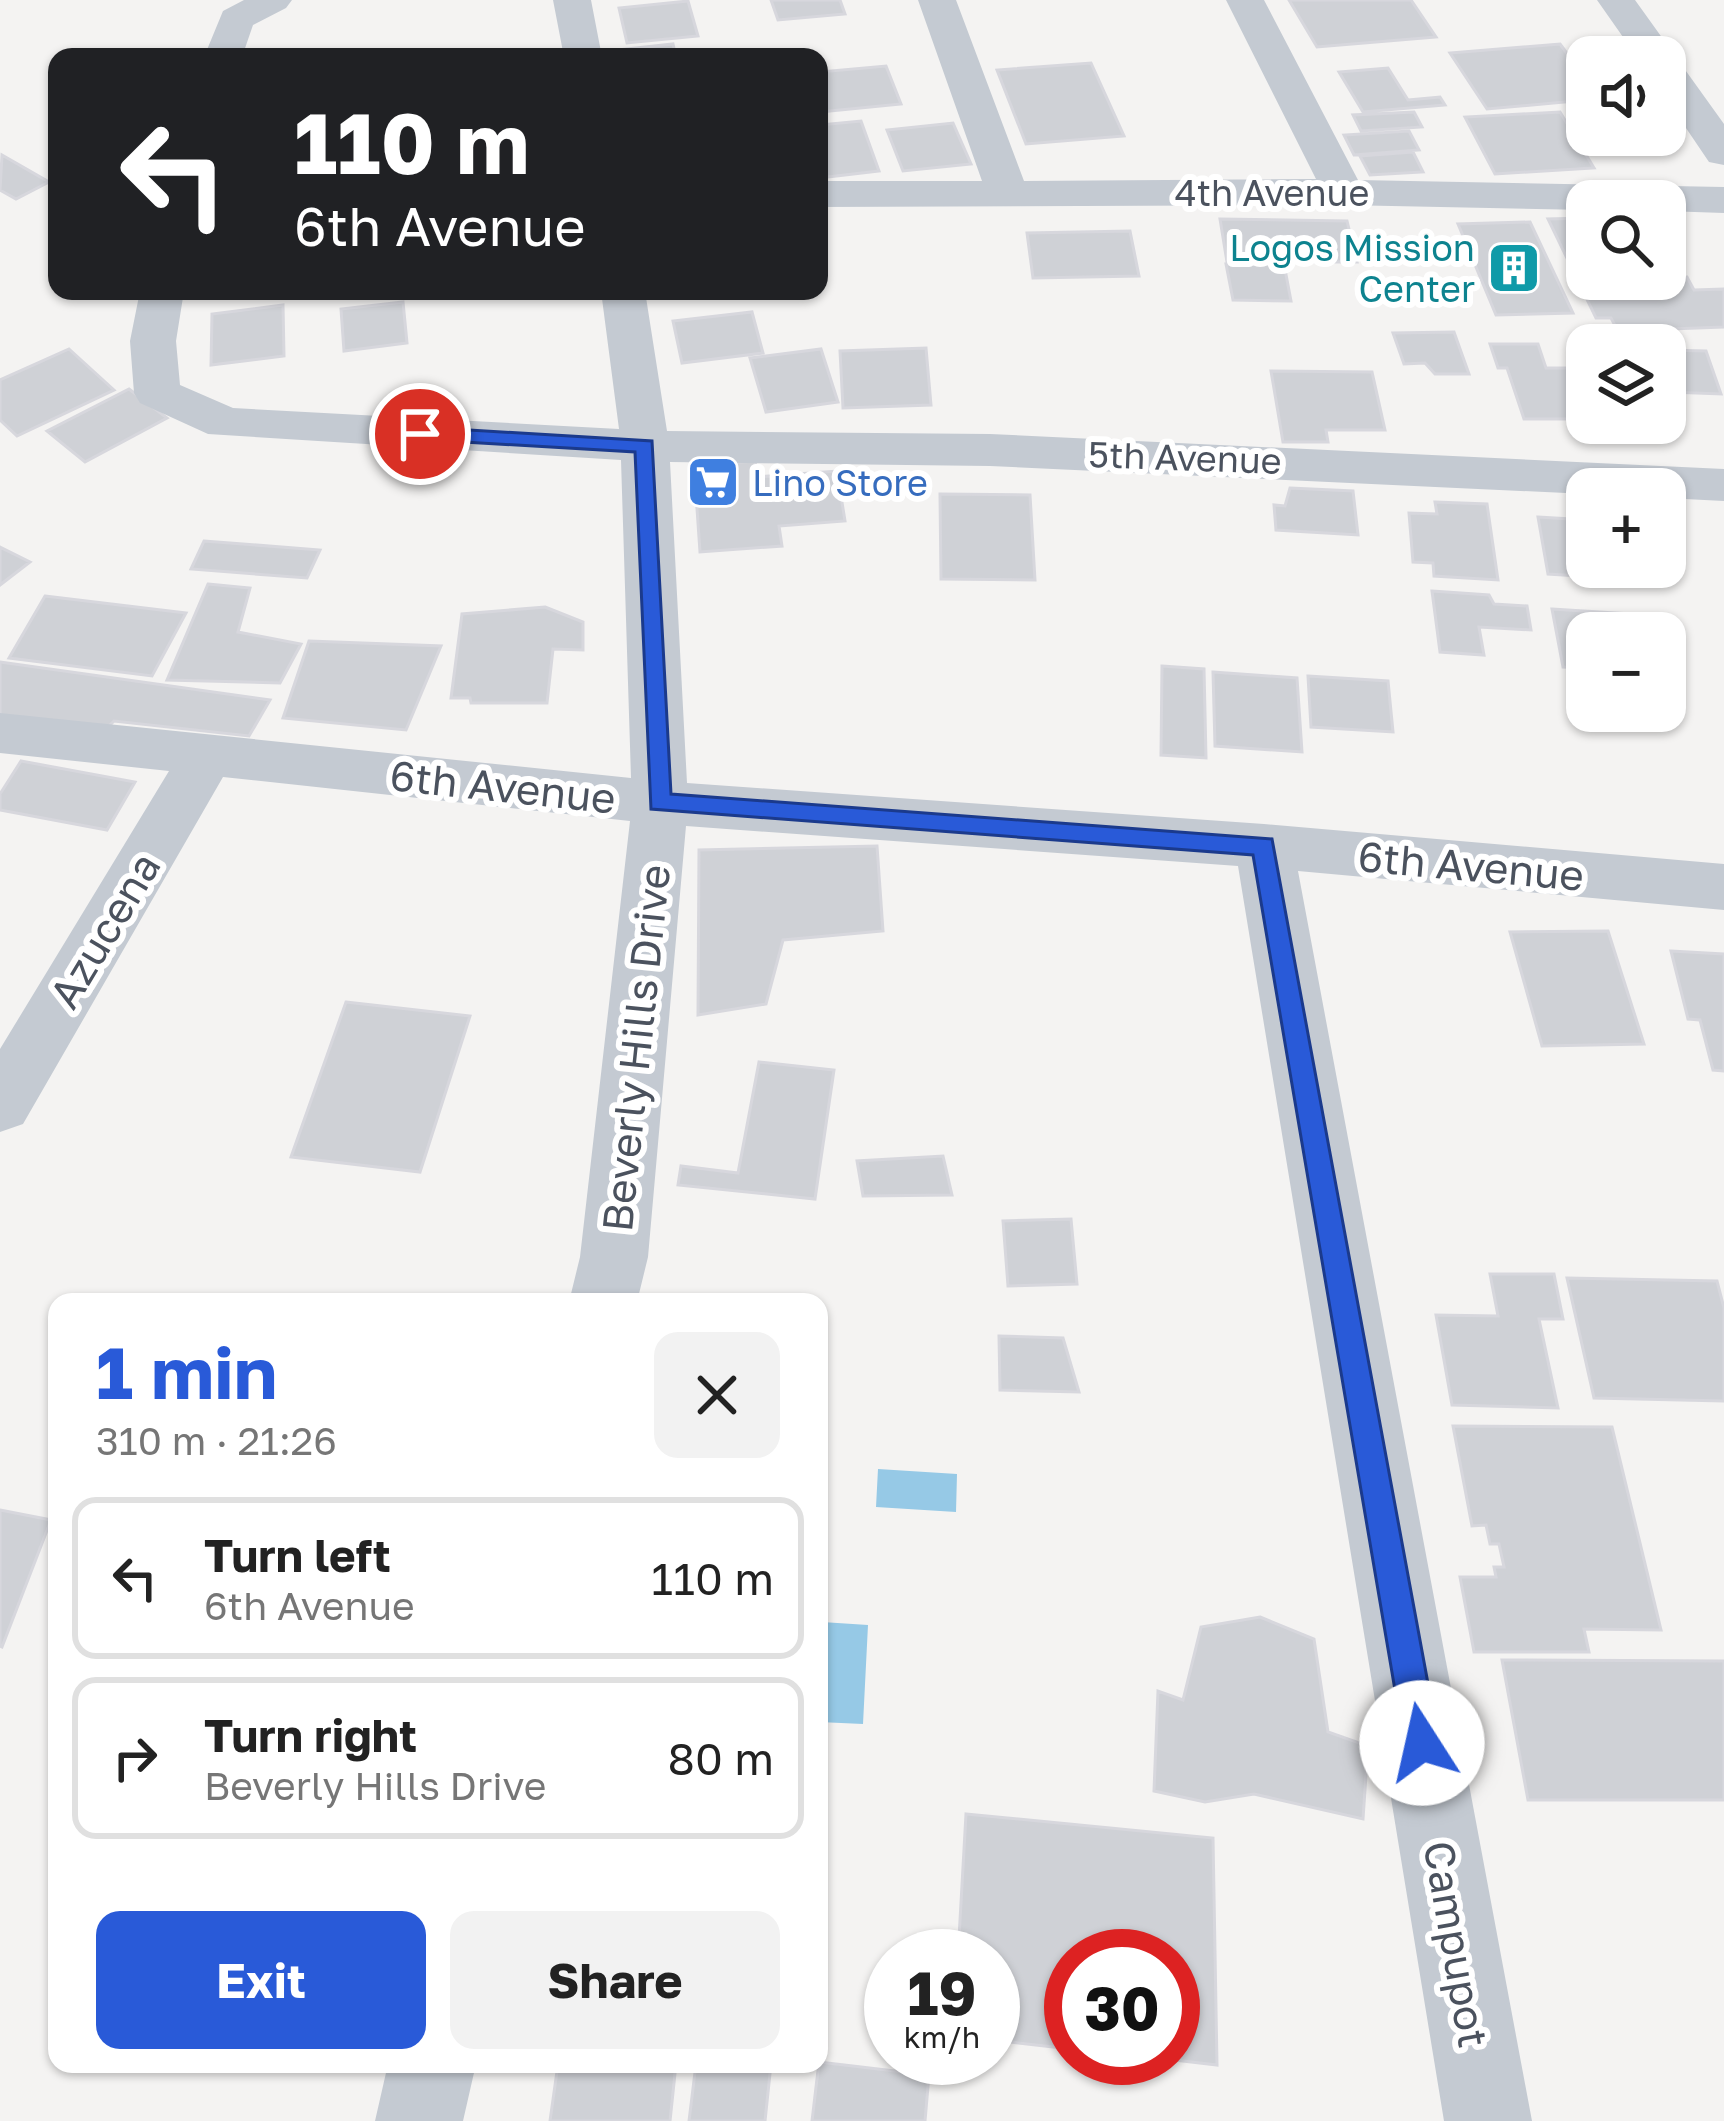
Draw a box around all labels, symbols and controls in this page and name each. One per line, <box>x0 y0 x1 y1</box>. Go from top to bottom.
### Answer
map controls <box>1566 36 1686 732</box>
button: sound <box>1566 36 1686 156</box>
text: 110 m <box>294 92 530 192</box>
icon: left <box>96 96 252 252</box>
street label: 4th Avenue <box>1175 171 1369 214</box>
button: search <box>1566 180 1686 300</box>
text: 6th Avenue <box>294 193 586 258</box>
place label: Logos Mission Center <box>1229 226 1475 310</box>
building icon: Logos Mission Center <box>1486 240 1542 296</box>
button: layers <box>1566 324 1686 444</box>
pin <box>369 383 471 485</box>
icon: arrive <box>387 401 453 467</box>
street label: 5th Avenue <box>1088 432 1282 482</box>
supermarket icon: Lino Store <box>685 454 741 510</box>
place label: Lino Store <box>752 461 928 504</box>
button: + <box>1566 468 1686 588</box>
button: − <box>1566 612 1686 732</box>
street label: 6th Avenue <box>388 749 618 823</box>
street label: 6th Avenue <box>1356 830 1586 900</box>
street label: Azucena <box>38 843 170 1017</box>
street label: Beverly Hills Drive <box>591 862 679 1234</box>
text: 1 min <box>96 1328 277 1415</box>
button: close <box>654 1332 780 1458</box>
text: 310 m · 21:26 <box>96 1417 337 1464</box>
text: Turn left <box>204 1528 391 1582</box>
icon: left <box>102 1545 168 1611</box>
text: 110 m <box>651 1551 774 1605</box>
text: 6th Avenue <box>204 1582 415 1629</box>
position arrow <box>1359 1680 1485 1806</box>
text: Turn right <box>204 1708 417 1762</box>
icon: right <box>102 1725 168 1791</box>
text: 80 m <box>668 1731 774 1785</box>
text: Beverly Hills Drive <box>204 1762 546 1809</box>
street label: Campupot <box>1414 1837 1500 2051</box>
button: Exit <box>96 1911 426 2049</box>
button: Share <box>450 1911 780 2049</box>
speed limit sign: 30 <box>1044 1929 1200 2085</box>
text: 19 <box>907 1956 976 2028</box>
text: km/h <box>904 2019 980 2055</box>

